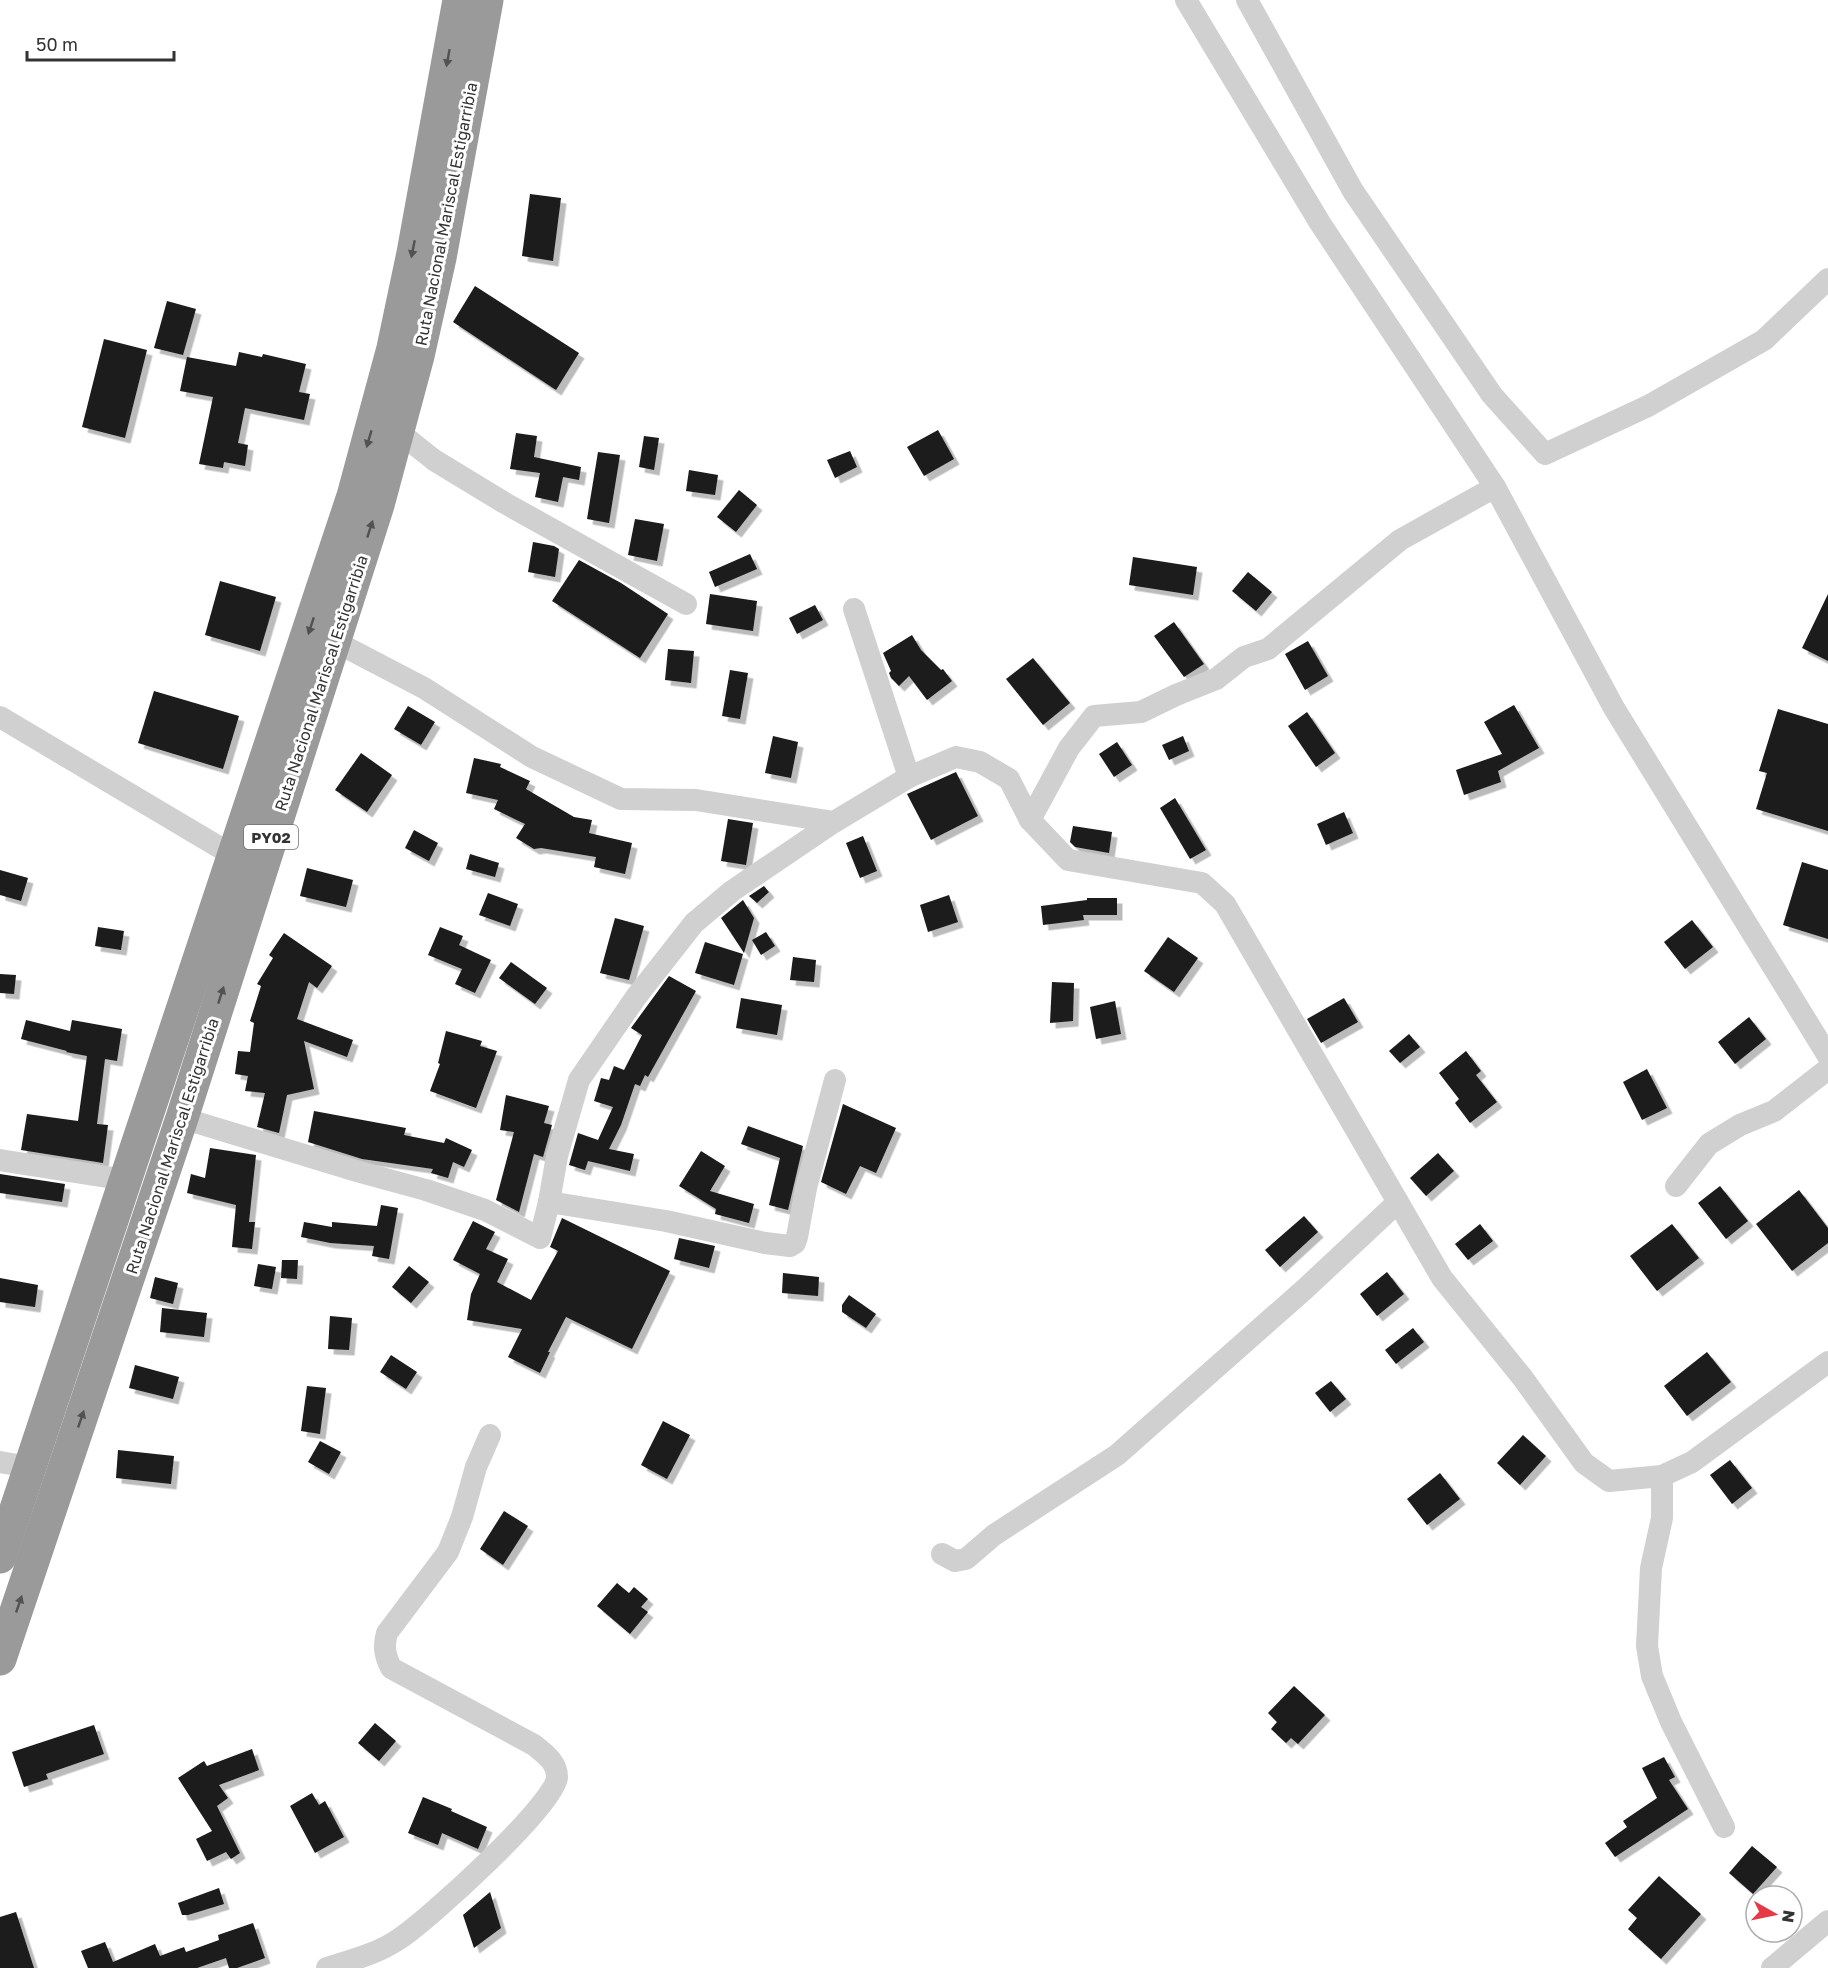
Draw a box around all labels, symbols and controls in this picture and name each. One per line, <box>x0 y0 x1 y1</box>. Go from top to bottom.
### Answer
scale bar <box>27 24 174 62</box>
text: 50 m <box>36 33 78 55</box>
one-way arrow <box>443 48 452 67</box>
street label: Ruta Nacional Mariscal Estigarribia <box>411 81 481 347</box>
one-way arrow <box>408 240 417 259</box>
one-way arrow <box>364 430 373 448</box>
one-way arrow <box>366 520 376 538</box>
street label: Ruta Nacional Mariscal Estigarribia <box>270 553 372 813</box>
one-way arrow <box>306 617 316 635</box>
road number: PY02 <box>244 825 298 849</box>
one-way arrow <box>217 986 226 1004</box>
street label: Ruta Nacional Mariscal Estigarribia <box>121 1016 223 1276</box>
one-way arrow <box>76 1410 86 1428</box>
one-way arrow <box>14 1595 24 1613</box>
north arrow <box>1744 1884 1804 1944</box>
text: N <box>1778 1909 1800 1924</box>

